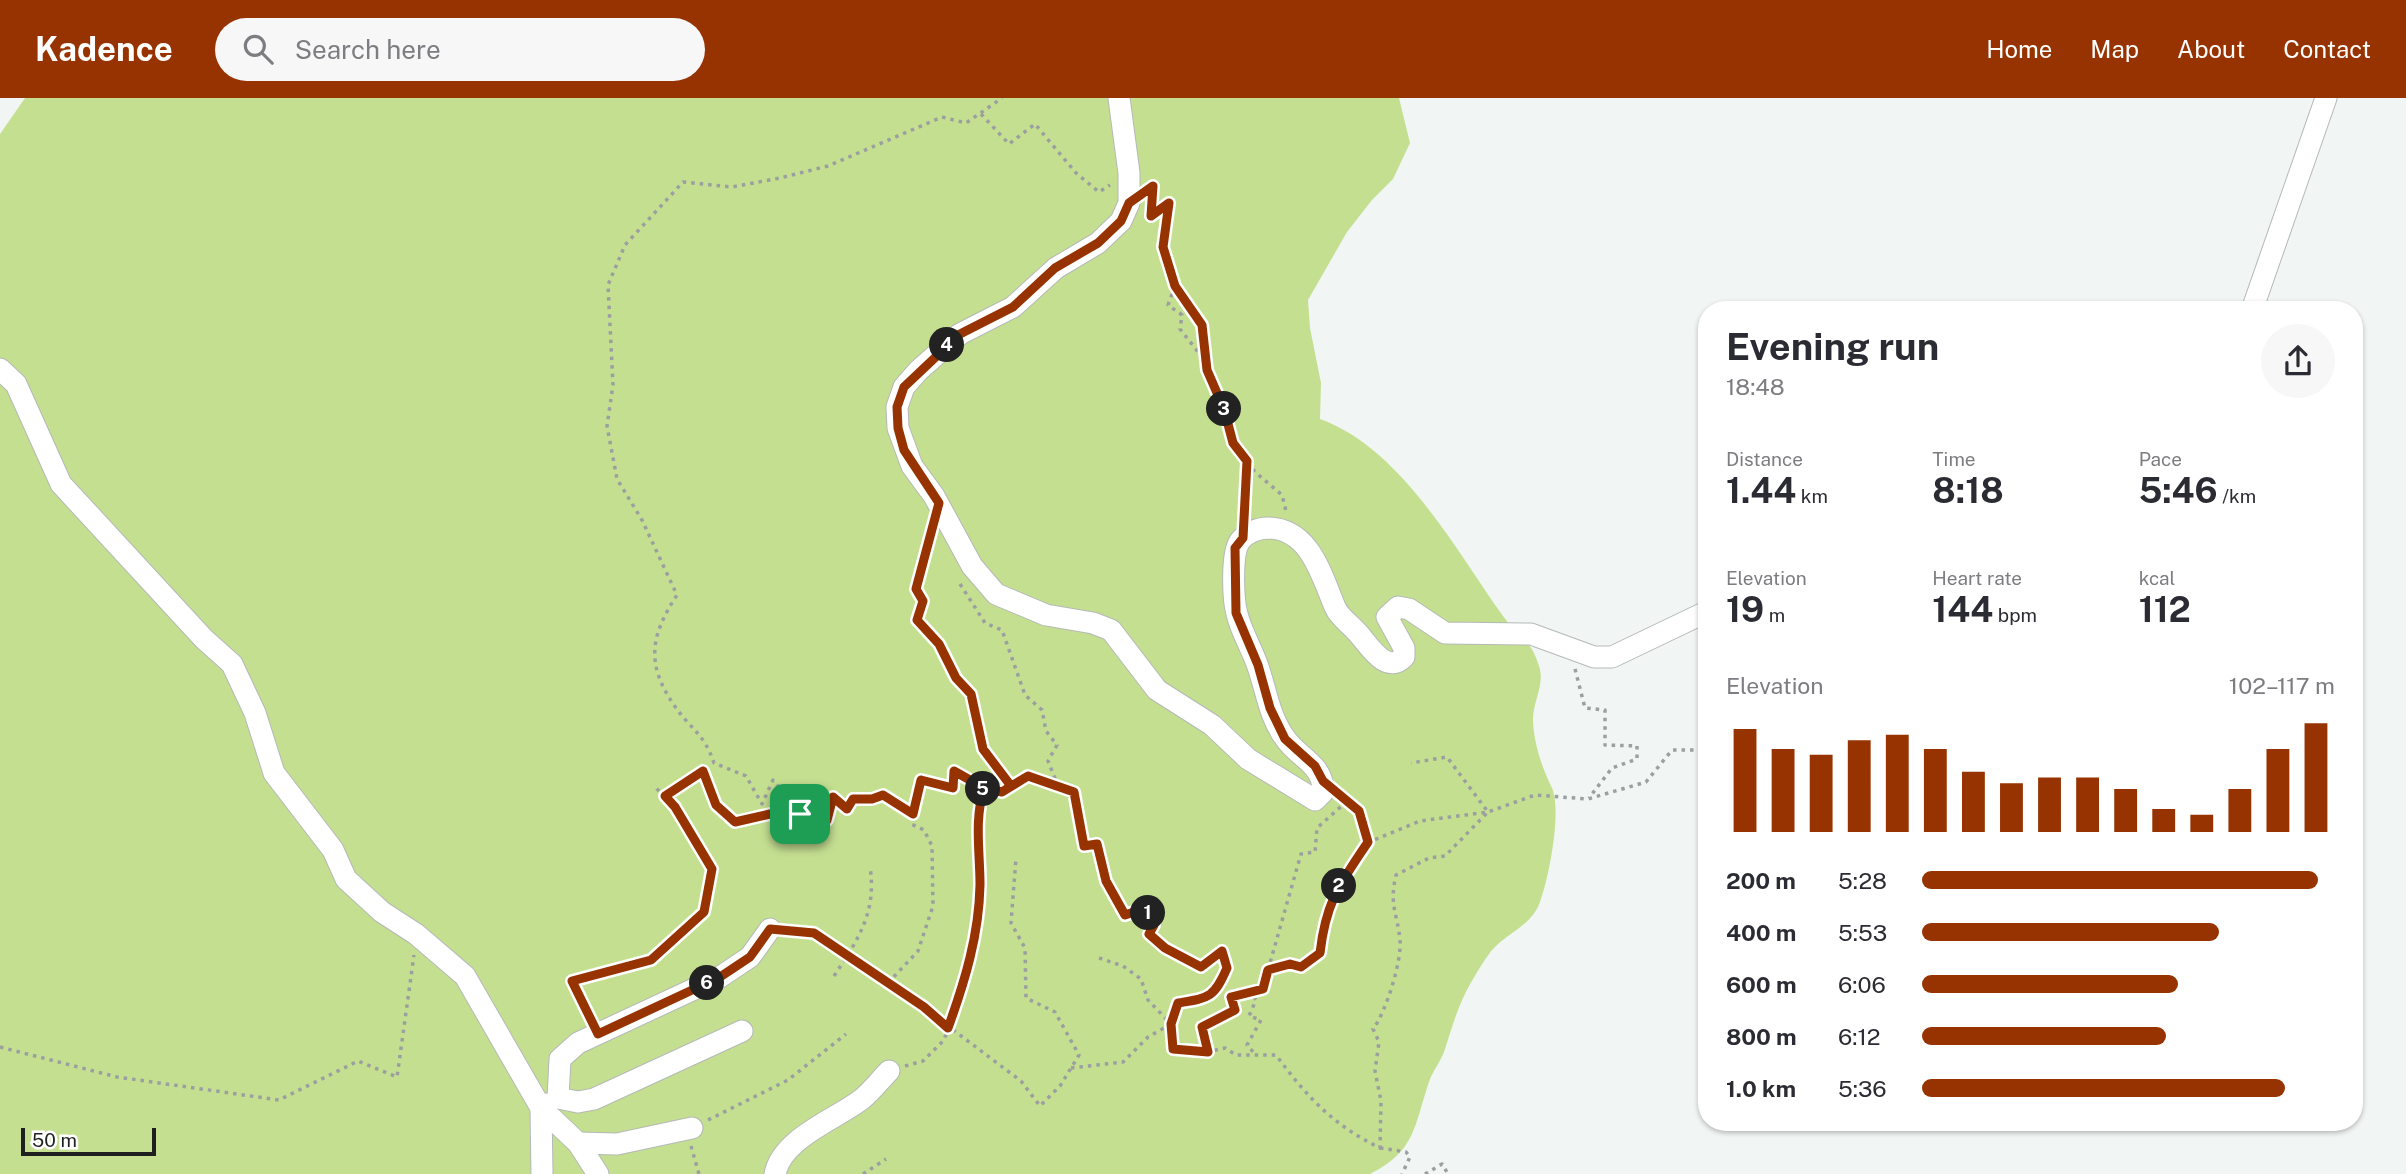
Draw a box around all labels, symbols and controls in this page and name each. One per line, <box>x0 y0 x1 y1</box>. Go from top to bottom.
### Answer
search box <box>215 18 705 81</box>
text: Kadence <box>35 30 173 68</box>
icon: search <box>239 30 277 68</box>
text: Search here <box>295 34 441 65</box>
text: Home <box>1986 35 2052 63</box>
text: Map <box>2090 35 2139 63</box>
text: About <box>2177 35 2245 63</box>
text: Contact <box>2283 35 2371 63</box>
text: Evening run <box>1726 324 1939 369</box>
button: share <box>2261 324 2335 398</box>
pin: 4 <box>930 328 964 362</box>
text: 4 <box>940 333 953 355</box>
text: 18:48 <box>1726 373 1785 400</box>
pin: 3 <box>1206 392 1242 426</box>
text: 3 <box>1217 397 1230 419</box>
text: Distance <box>1726 448 1803 470</box>
text: Time <box>1932 448 1976 470</box>
text: Pace <box>2139 448 2182 470</box>
text: 1.44 <box>1726 470 1796 511</box>
text: 8:18 <box>1932 470 2004 511</box>
text: 5:46 <box>2139 470 2218 511</box>
text: km <box>1796 485 1828 507</box>
text: /km <box>2218 485 2256 507</box>
text: Elevation <box>1726 567 1807 589</box>
text: Heart rate <box>1932 567 2022 589</box>
text: kcal <box>2139 567 2175 589</box>
text: 19 <box>1726 589 1764 630</box>
text: 144 <box>1932 589 1993 630</box>
text: 112 <box>2139 589 2191 630</box>
text: m <box>1764 604 1785 626</box>
text: bpm <box>1993 604 2037 626</box>
text: Elevation <box>1726 672 1824 699</box>
text: 102–117 m <box>2229 672 2335 699</box>
pin: 5 <box>965 772 1000 806</box>
text: 5 <box>976 777 989 799</box>
pin <box>770 784 830 844</box>
icon: arrive <box>781 795 819 833</box>
text: 200 m <box>1726 867 1796 894</box>
text: 5:28 <box>1838 867 1887 894</box>
pin: 2 <box>1322 868 1356 904</box>
text: 2 <box>1332 874 1345 896</box>
pin: 1 <box>1130 896 1166 930</box>
text: 1 <box>1143 901 1152 923</box>
text: 400 m <box>1726 919 1796 946</box>
text: 5:53 <box>1838 919 1887 946</box>
pin: 6 <box>690 966 724 1001</box>
text: 6 <box>700 971 713 993</box>
text: 600 m <box>1726 971 1796 998</box>
text: 6:06 <box>1838 971 1886 998</box>
text: 800 m <box>1726 1023 1797 1050</box>
text: 6:12 <box>1838 1023 1881 1050</box>
text: 1.0 km <box>1726 1075 1796 1102</box>
text: 5:36 <box>1838 1075 1887 1102</box>
scale bar <box>21 1125 156 1157</box>
text: 50 m <box>32 1129 77 1151</box>

